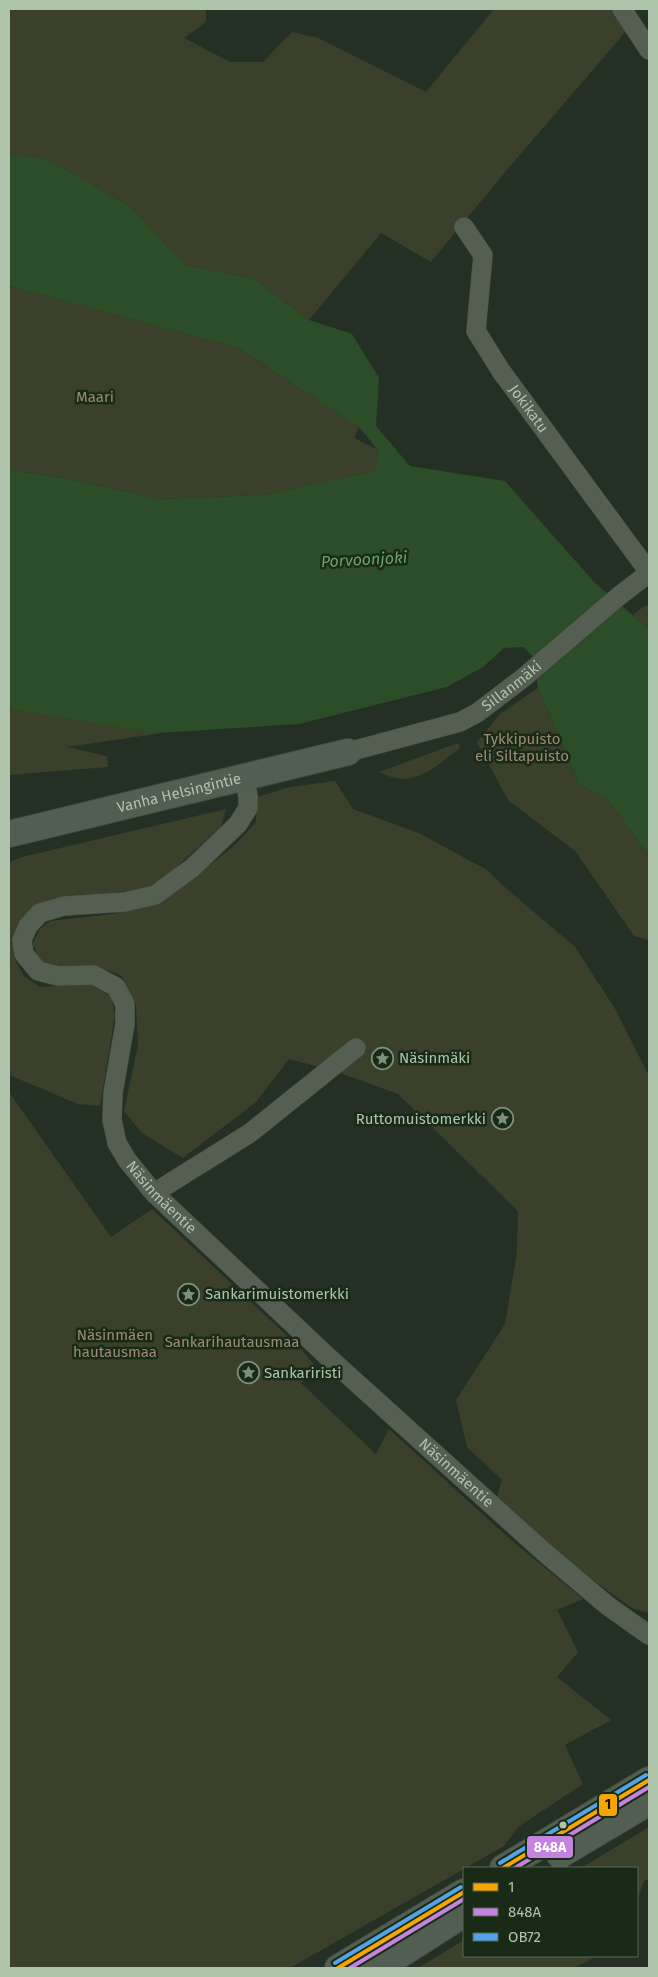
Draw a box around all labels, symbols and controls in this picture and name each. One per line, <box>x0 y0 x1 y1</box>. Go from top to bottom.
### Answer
street label: Jokikatu <box>505 381 552 436</box>
park label: Maari <box>76 388 114 406</box>
water label: Porvoonjoki <box>320 548 408 571</box>
street label: Sillanmäki <box>478 657 545 715</box>
park label: Tykkipuisto eli Siltapuisto <box>475 730 569 765</box>
street label: Vanha Helsingintie <box>115 769 243 817</box>
place icon: Näsinmäki <box>371 1046 395 1070</box>
place label: Näsinmäki <box>399 1049 470 1067</box>
place icon: Ruttomuistomerkki <box>490 1107 514 1131</box>
place label: Ruttomuistomerkki <box>356 1110 486 1128</box>
street label: Näsinmäentie <box>122 1157 200 1237</box>
place icon: Sankarimuistomerkki <box>177 1282 201 1306</box>
place label: Sankarimuistomerkki <box>205 1285 349 1303</box>
park label: Näsinmäen hautausmaa <box>73 1326 157 1361</box>
park label: Sankarihautausmaa <box>165 1333 299 1351</box>
place icon: Sankariristi <box>236 1361 260 1385</box>
place label: Sankariristi <box>264 1364 341 1382</box>
street label: Näsinmäentie <box>415 1435 497 1511</box>
line badge: 1 <box>598 1793 618 1817</box>
text: 1 <box>605 1796 611 1813</box>
unlabelled marker <box>558 1820 568 1830</box>
line badge: 848A <box>526 1835 574 1859</box>
text: 848A <box>534 1839 567 1856</box>
legend <box>463 1867 638 1957</box>
text: 1 <box>508 1878 515 1896</box>
text: 848A <box>508 1903 542 1921</box>
text: OB72 <box>508 1928 541 1946</box>

